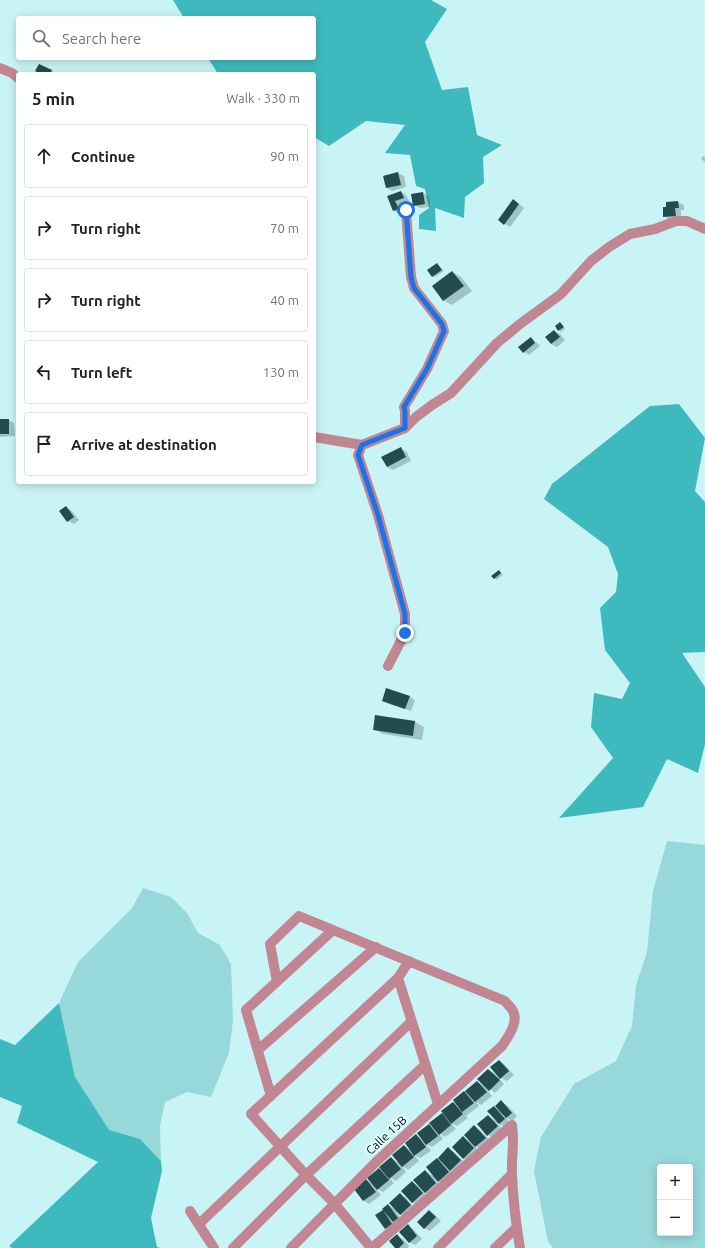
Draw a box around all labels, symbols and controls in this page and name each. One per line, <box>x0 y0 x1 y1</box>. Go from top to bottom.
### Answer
search box <box>16 16 316 60</box>
icon: search <box>30 27 52 49</box>
text: Search here <box>62 30 141 47</box>
text: 5 min <box>32 89 75 108</box>
text: Walk · 330 m <box>226 91 300 105</box>
icon: ahead <box>33 145 55 167</box>
text: Continue <box>71 148 135 165</box>
text: 90 m <box>270 149 299 163</box>
route start <box>397 201 415 219</box>
icon: right <box>33 217 55 239</box>
text: Turn right <box>71 220 141 237</box>
text: 70 m <box>270 221 299 235</box>
icon: right <box>33 289 55 311</box>
text: Turn right <box>71 292 141 309</box>
text: 40 m <box>270 293 299 307</box>
icon: left <box>33 361 55 383</box>
text: Turn left <box>71 364 132 381</box>
text: 130 m <box>263 365 299 379</box>
icon: arrive <box>33 433 55 455</box>
text: Arrive at destination <box>71 436 217 453</box>
route end <box>396 624 414 642</box>
street label: Calle 15B <box>363 1113 409 1157</box>
map controls <box>657 1164 693 1236</box>
button: + <box>657 1164 693 1200</box>
button: − <box>657 1200 693 1236</box>

